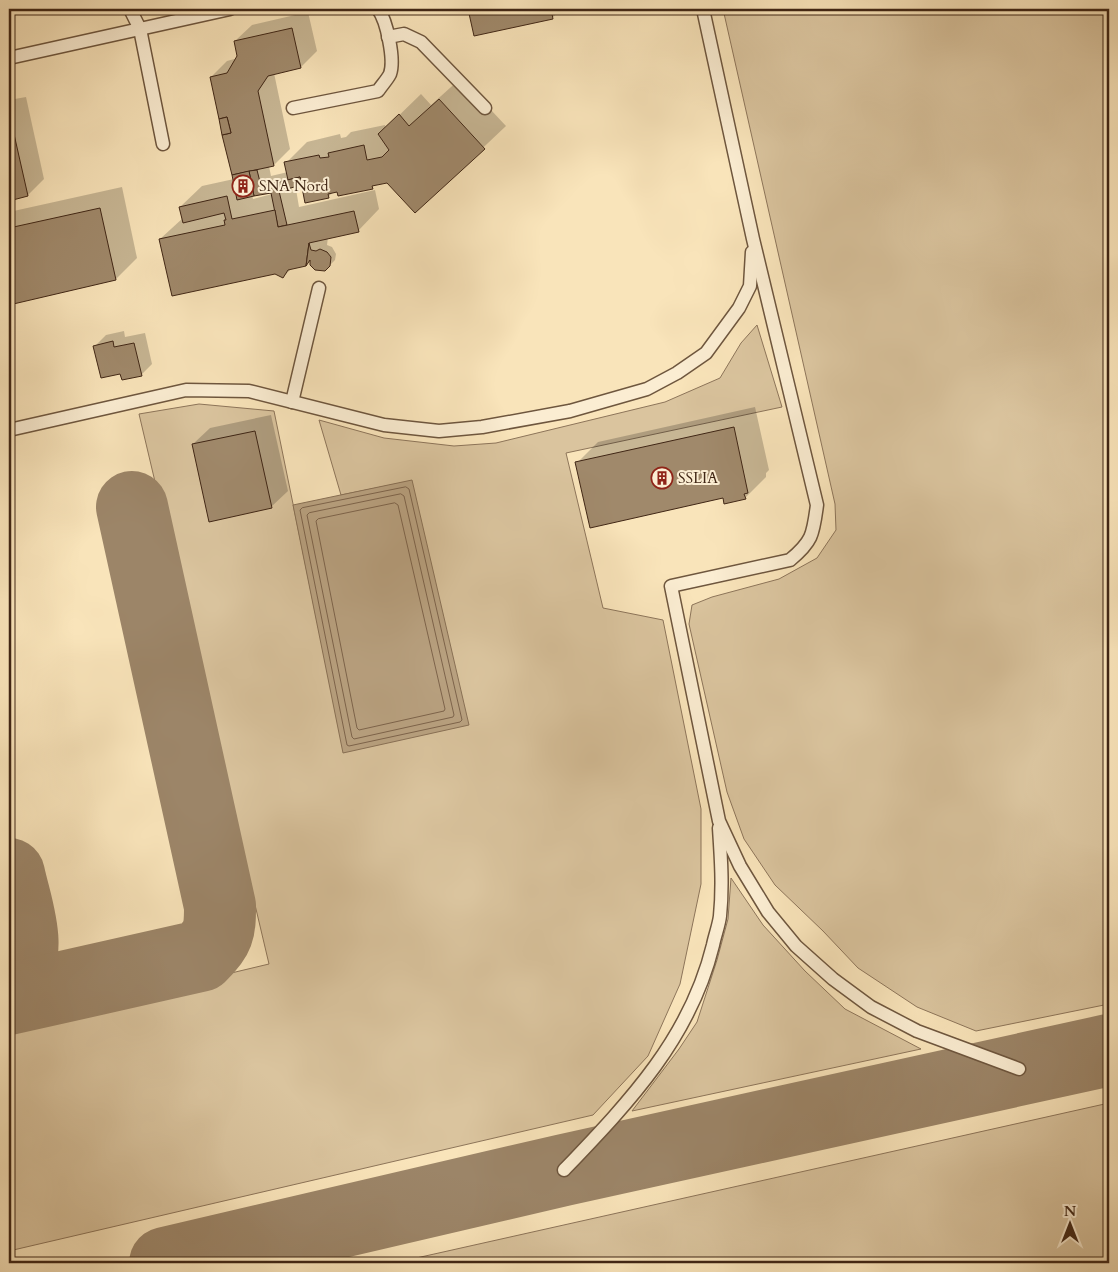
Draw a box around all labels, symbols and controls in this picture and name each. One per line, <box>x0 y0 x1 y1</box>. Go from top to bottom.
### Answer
building icon: SNA Nord <box>231 174 255 198</box>
place label: SNA Nord <box>259 176 328 196</box>
building icon: SSLIA <box>650 466 674 490</box>
place label: SSLIA <box>678 468 718 488</box>
north arrow <box>1046 1200 1096 1250</box>
text: N <box>1064 1202 1076 1221</box>

